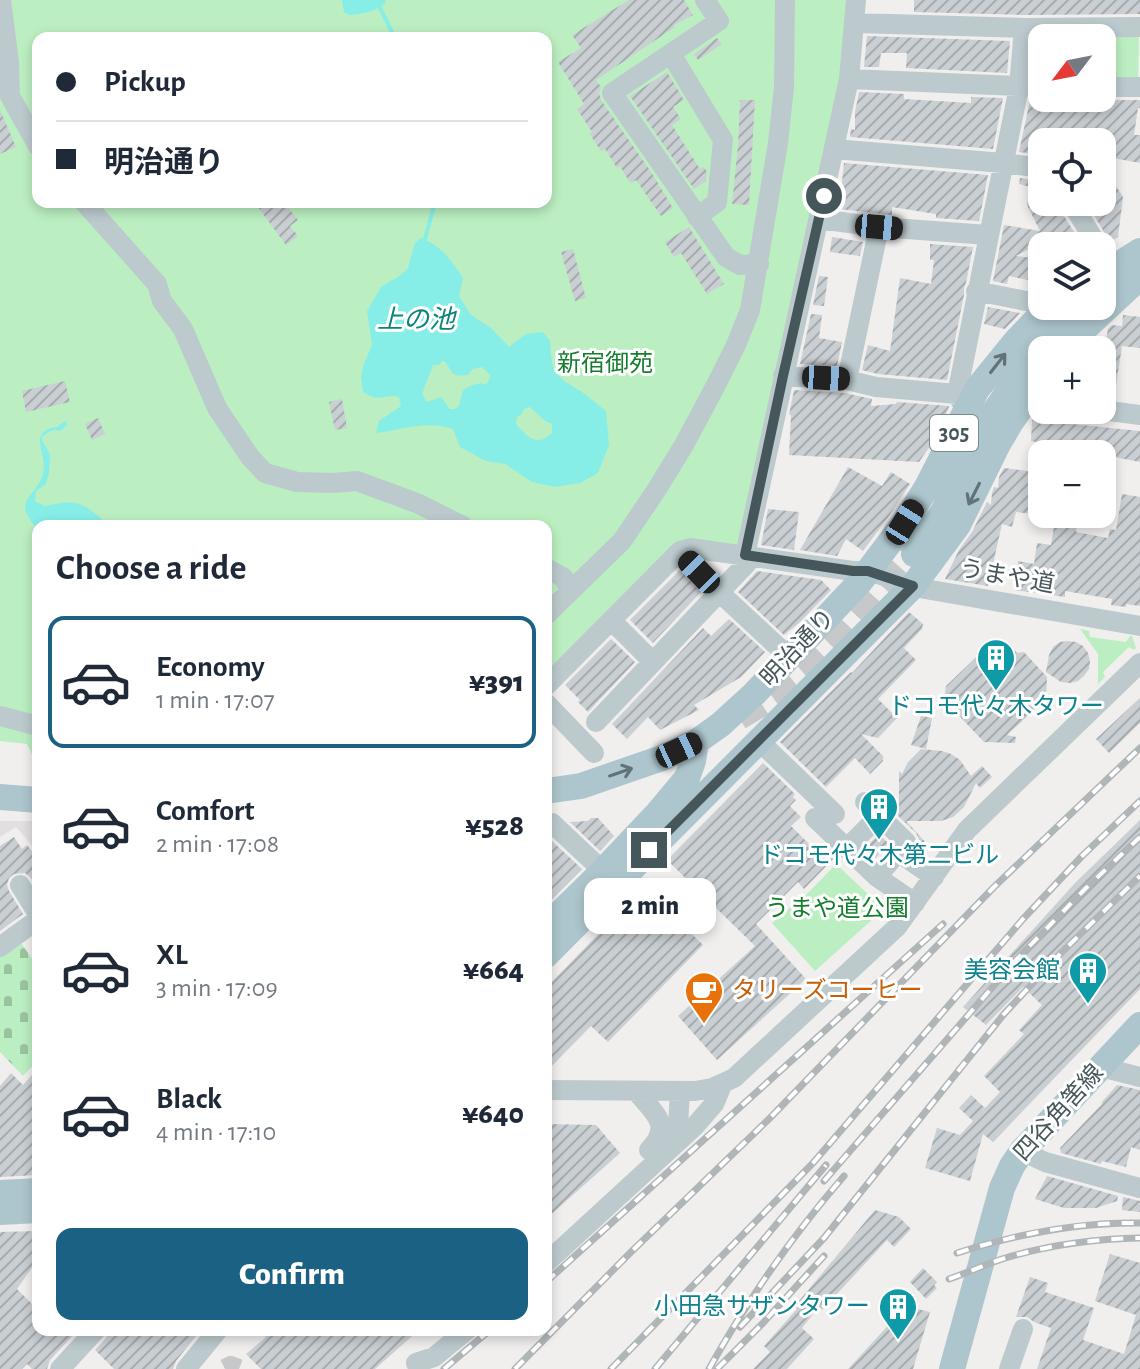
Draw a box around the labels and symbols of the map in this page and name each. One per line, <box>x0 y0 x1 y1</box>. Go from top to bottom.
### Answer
north arrow <box>1028 24 1116 112</box>
route start <box>806 178 842 214</box>
car <box>854 213 904 241</box>
water label: 上の池 <box>377 306 458 333</box>
park label: 新宿御苑 <box>557 350 653 376</box>
one-way arrow <box>990 353 1007 374</box>
car <box>801 365 851 391</box>
road number: 305 <box>930 415 978 451</box>
one-way arrow <box>966 481 982 505</box>
car <box>882 495 928 549</box>
car <box>674 546 724 598</box>
street label: うまや道 <box>958 555 1057 597</box>
street label: 明治通り <box>755 603 840 691</box>
building icon: ドコモ代々木タワー <box>975 637 1017 692</box>
place label: ドコモ代々木タワー <box>888 694 1104 719</box>
car <box>652 729 706 771</box>
one-way arrow <box>609 764 634 779</box>
building icon: ドコモ代々木第二ビル <box>858 786 900 841</box>
route end <box>631 832 667 868</box>
place label: ドコモ代々木第二ビル <box>759 842 999 868</box>
callout: 2 min <box>583 878 715 934</box>
park label: うまや道公園 <box>765 895 909 921</box>
building icon: 美容会館 <box>1067 950 1109 1005</box>
place label: 美容会館 <box>964 957 1060 983</box>
cafe icon: タリーズコーヒー <box>683 970 725 1025</box>
place label: タリーズコーヒー <box>732 977 923 1003</box>
street label: 四谷角筈線 <box>1008 1059 1108 1166</box>
building icon: 小田急サザンタワー <box>877 1286 919 1341</box>
place label: 小田急サザンタワー <box>654 1293 870 1319</box>

